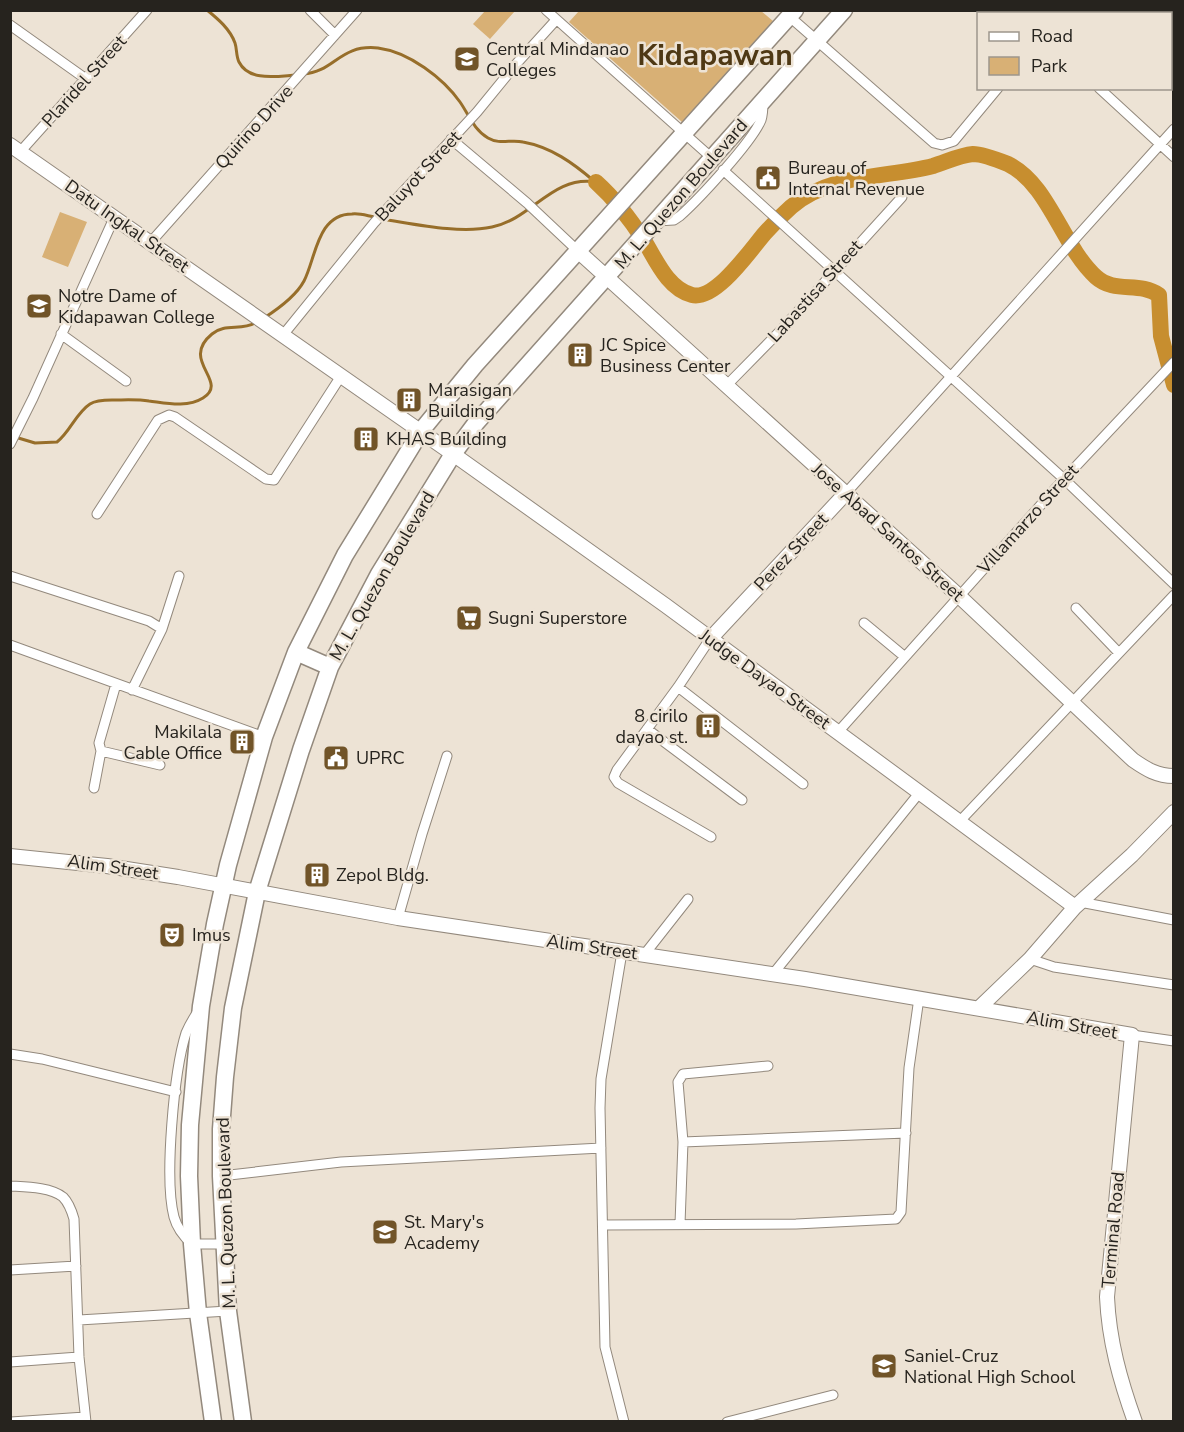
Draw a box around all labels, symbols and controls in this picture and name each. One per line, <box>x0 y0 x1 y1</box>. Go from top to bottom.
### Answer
legend <box>977 12 1172 90</box>
text: Road <box>1031 24 1073 48</box>
street label: Plaridel Street <box>36 29 132 132</box>
district label: Kidapawan <box>637 35 793 76</box>
place label: Central Mindanao Colleges <box>486 37 629 82</box>
school or university icon: Central Mindanao Colleges <box>452 44 482 74</box>
text: Park <box>1031 54 1068 78</box>
street label: Quirino Drive <box>210 79 298 175</box>
street label: M. L. Quezon Boulevard <box>609 114 753 274</box>
street label: Baluyot Street <box>370 125 467 227</box>
place label: Bureau of Internal Revenue <box>788 156 925 201</box>
public building icon: Bureau of Internal Revenue <box>753 163 783 193</box>
street label: Datu Ingkal Street <box>60 174 195 278</box>
street label: Labastisa Street <box>762 234 868 347</box>
place label: Notre Dame of Kidapawan College <box>58 284 215 329</box>
school or university icon: Notre Dame of Kidapawan College <box>24 291 54 321</box>
place label: JC Spice Business Center <box>599 333 731 378</box>
building icon: JC Spice Business Center <box>565 340 595 370</box>
place label: Marasigan Building <box>428 378 512 423</box>
building icon: Marasigan Building <box>394 385 424 415</box>
building icon: KHAS Building <box>351 424 381 454</box>
place label: KHAS Building <box>386 427 507 451</box>
street label: Jose Abad Santos Street <box>806 457 970 607</box>
street label: Villamarzo Street <box>972 458 1084 580</box>
street label: M. L. Quezon Boulevard <box>324 487 440 665</box>
street label: Perez Street <box>749 507 834 596</box>
supermarket icon: Sugni Superstore <box>454 603 484 633</box>
place label: Sugni Superstore <box>488 606 627 630</box>
street label: Judge Dayao Street <box>694 623 836 735</box>
place label: 8 cirilo dayao st. <box>616 704 688 749</box>
building icon: 8 cirilo dayao st. <box>693 711 723 741</box>
place label: Makilala Cable Office <box>123 720 222 765</box>
building icon: Makilala Cable Office <box>227 727 257 757</box>
public building icon: UPRC <box>321 743 351 773</box>
place label: UPRC <box>356 746 405 770</box>
street label: Alim Street <box>66 849 161 885</box>
building icon: Zepol Bldg. <box>302 860 332 890</box>
place label: Zepol Bldg. <box>336 863 429 887</box>
theatre icon: Imus <box>157 920 187 950</box>
place label: Imus <box>192 923 231 947</box>
street label: Alim Street <box>545 929 640 965</box>
street label: Alim Street <box>1025 1005 1120 1045</box>
street label: M. L. Quezon Boulevard <box>211 1117 241 1309</box>
street label: Terminal Road <box>1096 1171 1130 1289</box>
place label: St. Mary's Academy <box>404 1210 484 1255</box>
school or university icon: St. Mary's Academy <box>370 1217 400 1247</box>
place label: Saniel-Cruz National High School <box>904 1344 1076 1389</box>
school or university icon: Saniel-Cruz National High School <box>869 1351 899 1381</box>

